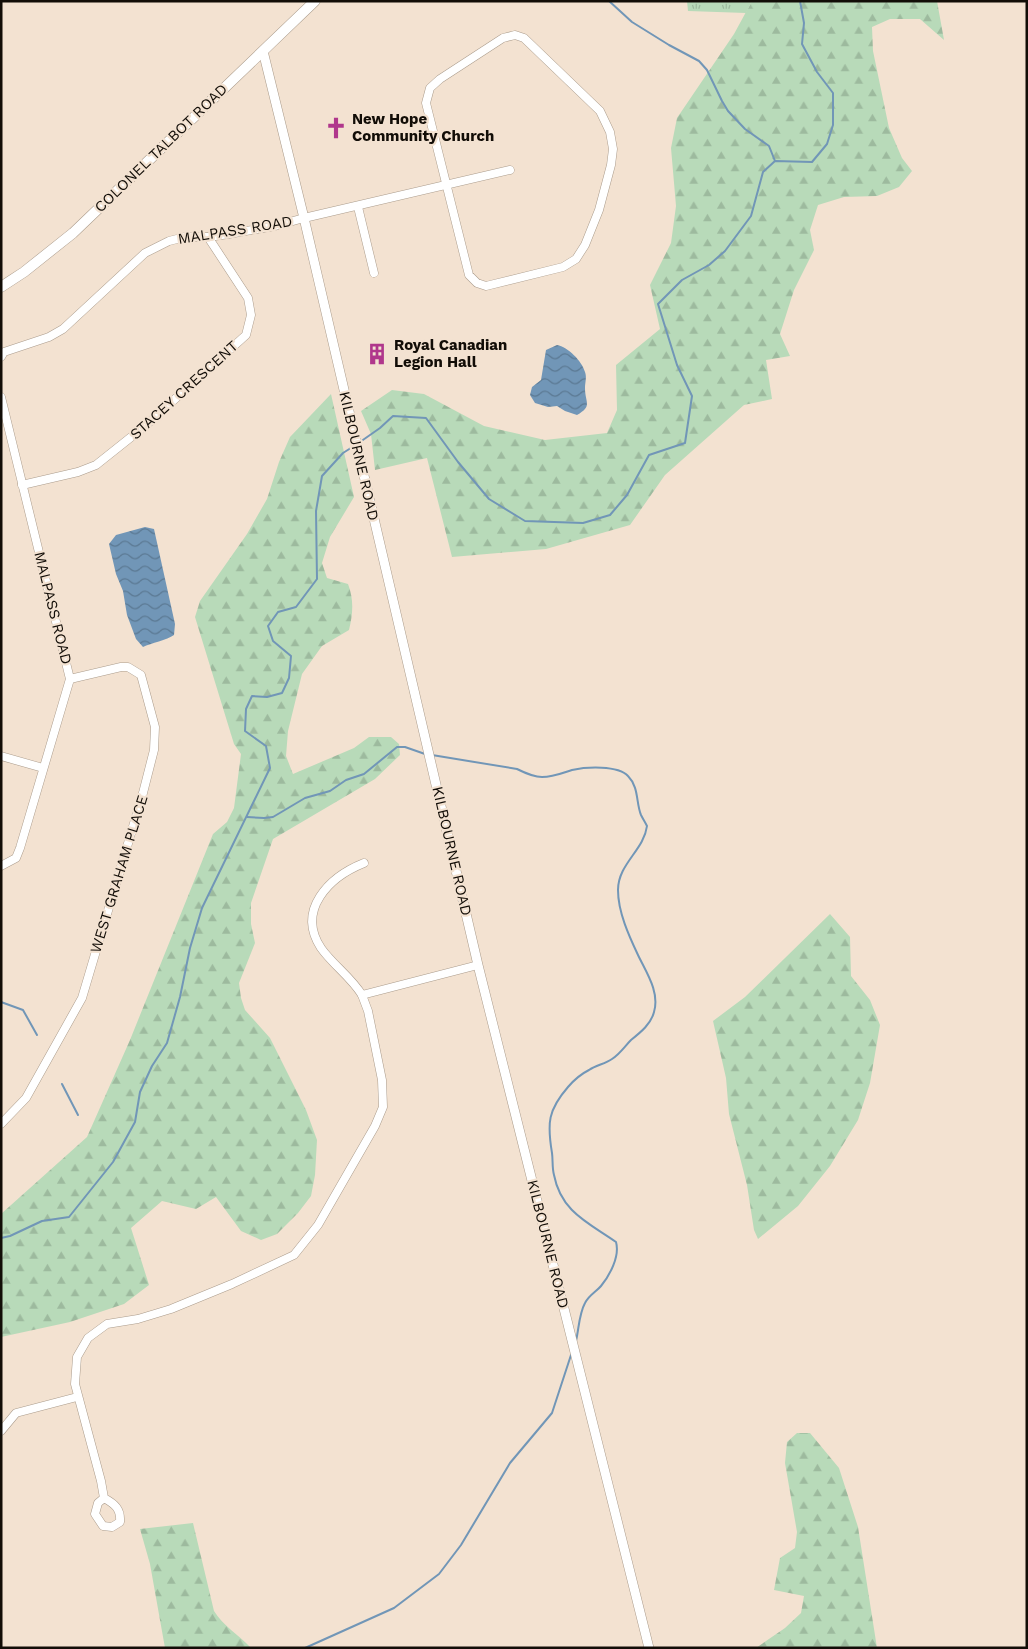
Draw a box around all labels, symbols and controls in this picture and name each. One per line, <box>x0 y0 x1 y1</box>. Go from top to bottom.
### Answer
street label: COLONEL TALBOT ROAD <box>91 80 231 216</box>
place label: New Hope Community Church <box>352 110 494 145</box>
church icon: New Hope Community Church <box>323 115 349 141</box>
street label: MALPASS ROAD <box>176 212 294 248</box>
place label: Royal Canadian Legion Hall <box>394 336 507 371</box>
street label: STACEY CRESCENT <box>126 337 242 443</box>
building icon: Royal Canadian Legion Hall <box>364 341 390 367</box>
street label: KILBOURNE ROAD <box>335 390 383 522</box>
street label: MALPASS ROAD <box>30 550 76 666</box>
street label: KILBOURNE ROAD <box>428 785 476 917</box>
street label: WEST GRAHAM PLACE <box>86 793 152 955</box>
street label: KILBOURNE ROAD <box>523 1178 573 1310</box>

